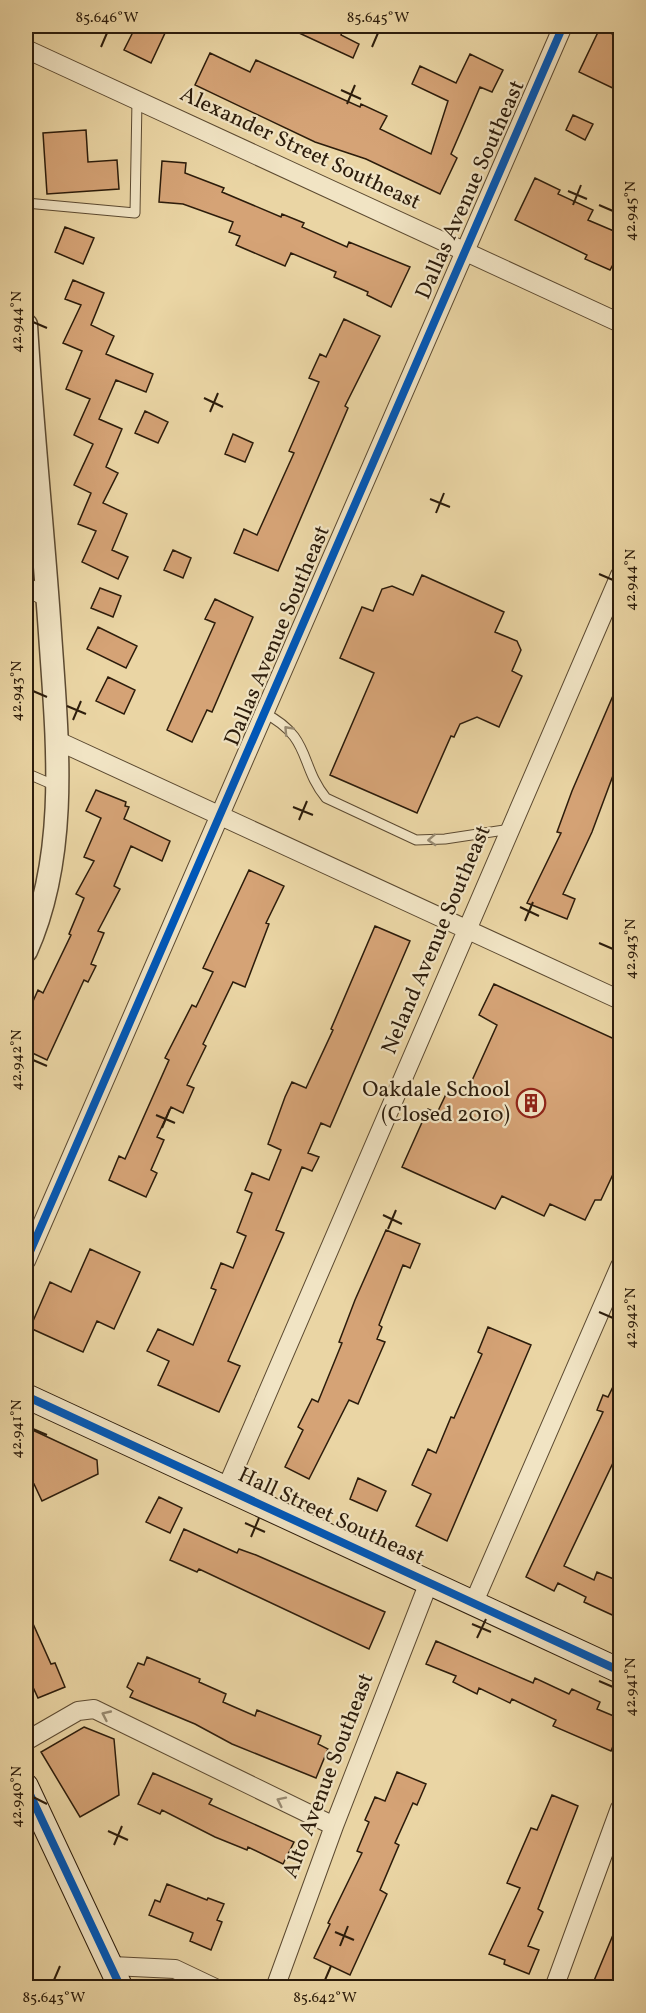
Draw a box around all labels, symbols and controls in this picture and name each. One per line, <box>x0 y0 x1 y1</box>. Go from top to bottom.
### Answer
text: 85.646°W <box>75 8 139 29</box>
text: 85.645°W <box>347 8 409 29</box>
street label: Dallas Avenue Southeast <box>409 75 533 305</box>
street label: Alexander Street Southeast <box>175 80 426 219</box>
text: 42.945°N <box>621 181 642 241</box>
text: 42.944°N <box>7 291 28 353</box>
street label: Dallas Avenue Southeast <box>217 521 339 751</box>
text: 42.944°N <box>621 549 642 611</box>
text: 42.943°N <box>7 661 28 721</box>
one-way arrow <box>284 726 295 737</box>
street label: Neland Avenue Southeast <box>375 820 499 1059</box>
one-way arrow <box>428 833 437 846</box>
text: 42.943°N <box>621 919 642 979</box>
text: 42.942°N <box>7 1029 28 1091</box>
place label: Oakdale School (Closed 2010) <box>362 1075 510 1131</box>
building icon: Oakdale School (Closed 2010) <box>515 1087 547 1119</box>
text: 42.942°N <box>621 1287 642 1349</box>
text: 42.941°N <box>7 1399 28 1459</box>
street label: Hall Street Southeast <box>233 1460 430 1574</box>
text: 42.941°N <box>621 1657 642 1717</box>
street label: Alto Avenue Southeast <box>276 1669 383 1883</box>
one-way arrow <box>102 1710 113 1722</box>
text: 42.940°N <box>7 1766 28 1828</box>
one-way arrow <box>277 1796 288 1808</box>
text: 85.643°W <box>23 1988 85 2009</box>
text: 85.642°W <box>293 1988 357 2009</box>

